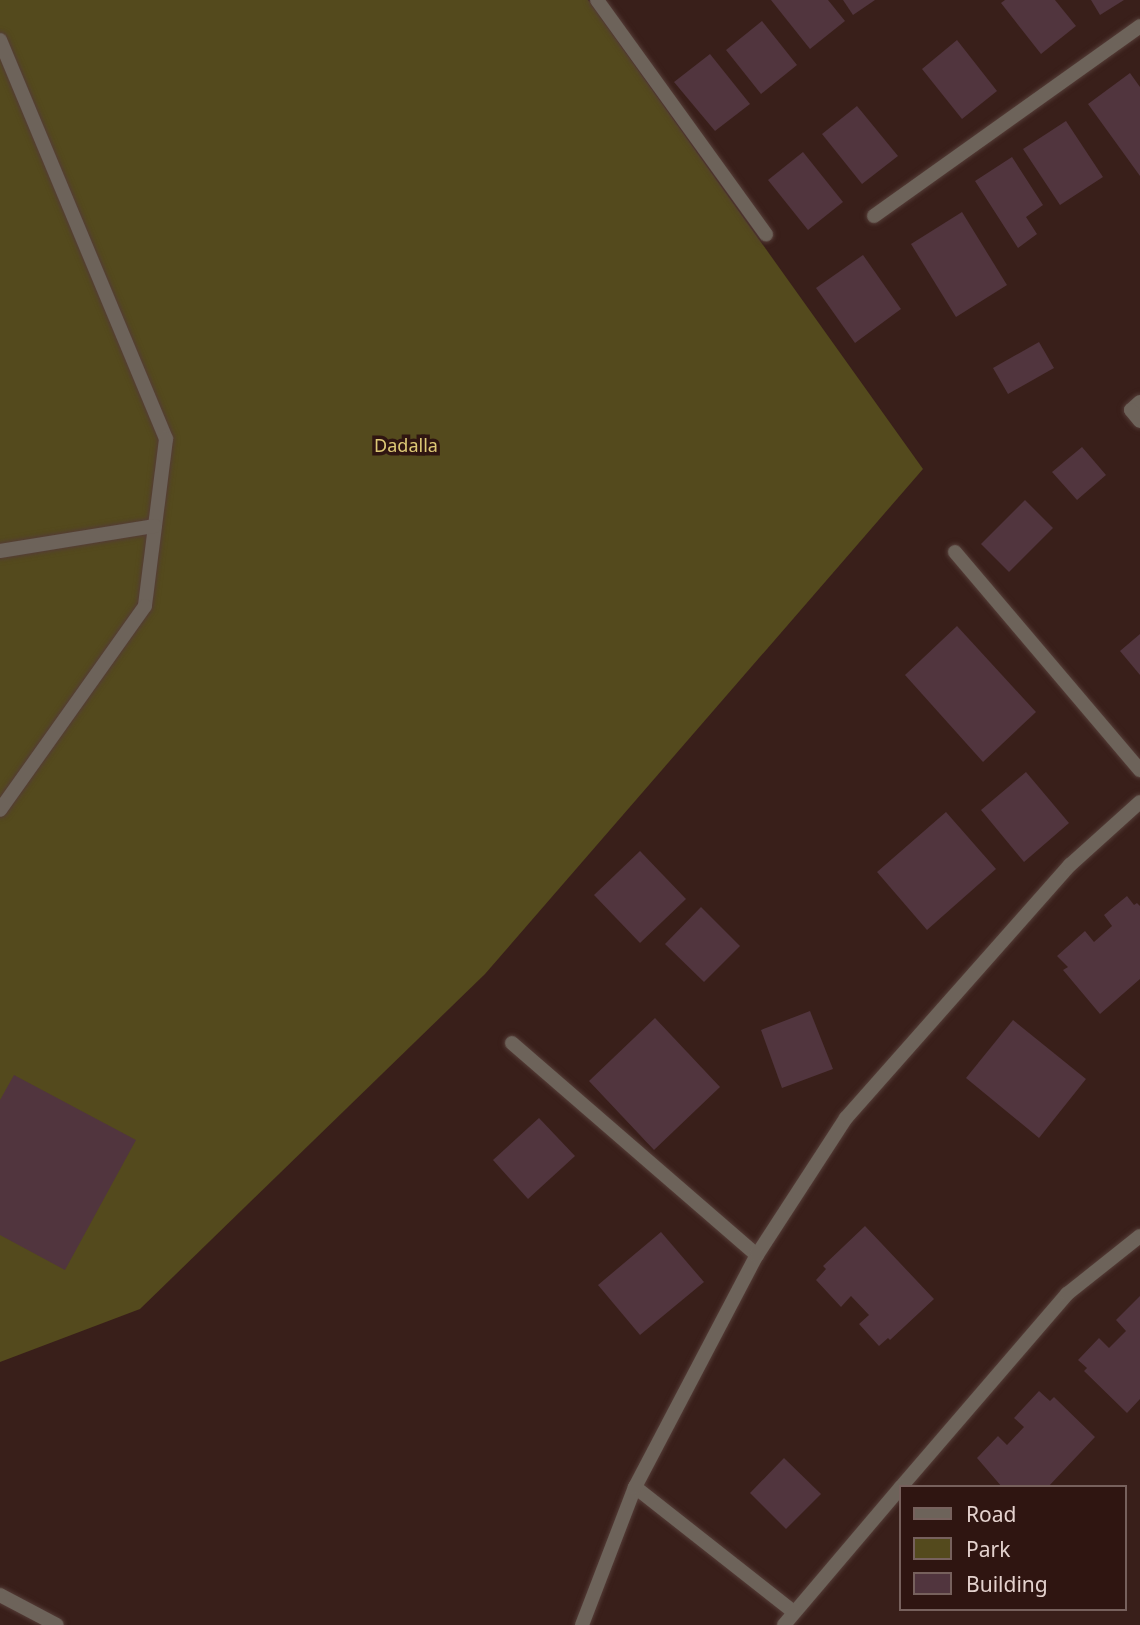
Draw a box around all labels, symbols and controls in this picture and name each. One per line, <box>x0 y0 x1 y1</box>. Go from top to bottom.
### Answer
park label: Dadalla <box>374 434 438 456</box>
legend <box>898 1485 1126 1611</box>
text: Road <box>966 1500 1016 1528</box>
text: Park <box>966 1535 1010 1563</box>
text: Building <box>966 1570 1048 1598</box>

